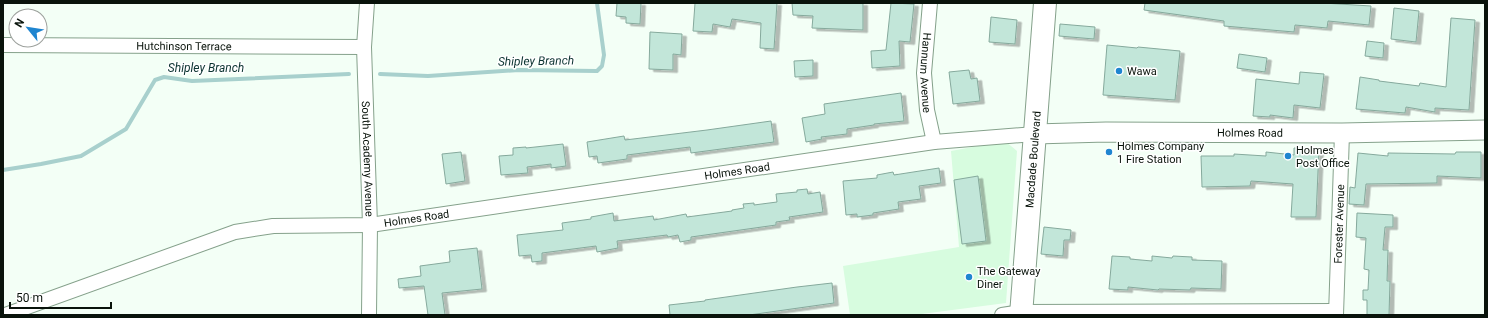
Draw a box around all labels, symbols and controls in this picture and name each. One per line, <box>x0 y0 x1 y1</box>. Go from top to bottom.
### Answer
north arrow <box>8 8 48 48</box>
text: N <box>12 16 27 30</box>
street label: Hannum Avenue <box>917 32 933 114</box>
street label: Hutchinson Terrace <box>136 40 232 53</box>
water label: Shipley Branch <box>498 53 574 69</box>
water label: Shipley Branch <box>168 61 244 75</box>
place label: Wawa <box>1127 65 1157 78</box>
marker: Wawa <box>1114 66 1124 76</box>
street label: South Academy Avenue <box>359 101 376 217</box>
street label: Macdade Boulevard <box>1023 111 1044 208</box>
street label: Holmes Road <box>1217 126 1283 140</box>
place label: Holmes Company 1 Fire Station <box>1117 140 1205 166</box>
place label: Holmes Post Office <box>1296 144 1350 170</box>
marker: Holmes Company 1 Fire Station <box>1104 147 1114 157</box>
marker: Holmes Post Office <box>1283 151 1293 161</box>
street label: Holmes Road <box>704 160 771 183</box>
street label: Forester Avenue <box>1332 184 1347 264</box>
street label: Holmes Road <box>383 207 450 230</box>
place label: The Gateway Diner <box>977 265 1041 291</box>
marker: The Gateway Diner <box>964 272 974 282</box>
scale bar <box>10 284 111 310</box>
text: 50 m <box>16 291 43 305</box>

